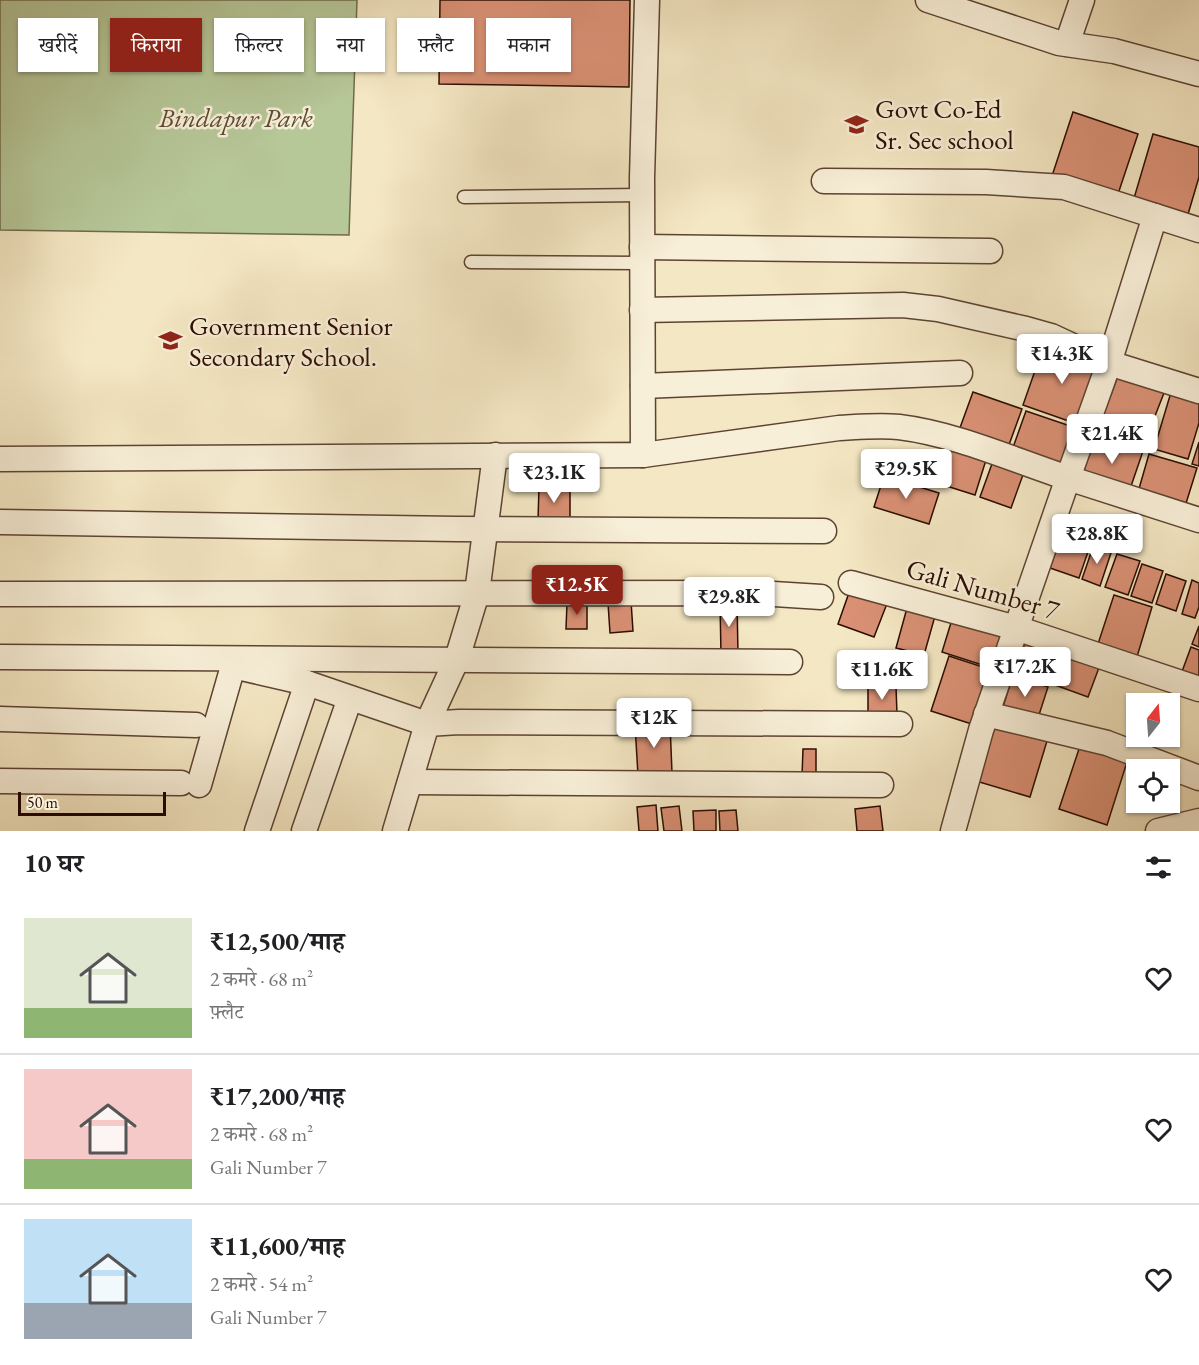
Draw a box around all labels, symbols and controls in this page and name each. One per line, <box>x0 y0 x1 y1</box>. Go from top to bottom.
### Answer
chip: खरीदें <box>18 18 98 72</box>
chip: किराया <box>110 18 202 72</box>
chip: फ़िल्टर <box>214 18 304 72</box>
chip: नया <box>316 18 385 72</box>
chip: फ़्लैट <box>397 18 474 72</box>
chip: मकान <box>486 18 571 72</box>
place label: Govt Co-Ed Sr. Sec school <box>875 91 1014 157</box>
park label: Bindapur Park <box>158 100 313 135</box>
school or university icon: Govt Co-Ed Sr. Sec school <box>844 111 870 137</box>
place label: Government Senior Secondary School. <box>189 308 393 374</box>
school or university icon: Government Senior Secondary School. <box>158 328 184 354</box>
pin: ₹14.3K <box>1013 334 1111 385</box>
text: ₹14.3K <box>1031 340 1093 366</box>
pin: ₹21.4K <box>1063 414 1161 465</box>
text: ₹21.4K <box>1081 420 1143 446</box>
pin: ₹29.5K <box>857 449 955 500</box>
pin: ₹23.1K <box>505 453 603 504</box>
text: ₹29.5K <box>875 455 937 481</box>
text: ₹23.1K <box>523 459 585 485</box>
pin: ₹28.8K <box>1048 514 1146 565</box>
text: ₹28.8K <box>1066 520 1128 546</box>
street label: Gali Number 7 <box>903 550 1064 628</box>
pin: ₹12.5K <box>528 565 626 616</box>
text: ₹12.5K <box>546 571 608 597</box>
pin: ₹29.8K <box>680 577 778 628</box>
text: ₹29.8K <box>698 583 760 609</box>
pin: ₹17.2K <box>976 647 1074 698</box>
pin: ₹11.6K <box>833 650 931 701</box>
text: ₹17.2K <box>994 653 1056 679</box>
text: ₹11.6K <box>851 656 913 682</box>
north arrow <box>1126 693 1180 747</box>
map controls <box>1126 693 1180 813</box>
pin: ₹12K <box>618 698 690 749</box>
text: ₹12K <box>631 704 677 730</box>
button: locate <box>1126 759 1180 813</box>
scale bar <box>18 789 166 816</box>
text: 50 m <box>27 792 58 813</box>
text: 10 घर <box>24 846 84 880</box>
icon: filters <box>1142 851 1175 884</box>
text: ₹12,500/माह <box>210 924 345 958</box>
icon: home <box>72 942 144 1014</box>
icon: heart <box>1142 962 1175 995</box>
text: 2 कमरे · 68 m² <box>210 966 313 992</box>
text: फ़्लैट <box>210 999 243 1025</box>
text: ₹17,200/माह <box>210 1079 345 1113</box>
icon: home <box>72 1093 144 1165</box>
icon: heart <box>1142 1113 1175 1146</box>
text: 2 कमरे · 68 m² <box>210 1121 313 1147</box>
text: Gali Number 7 <box>210 1154 327 1180</box>
text: ₹11,600/माह <box>210 1229 345 1263</box>
icon: home <box>72 1243 144 1315</box>
icon: heart <box>1142 1263 1175 1296</box>
text: 2 कमरे · 54 m² <box>210 1271 313 1297</box>
text: Gali Number 7 <box>210 1304 327 1330</box>

